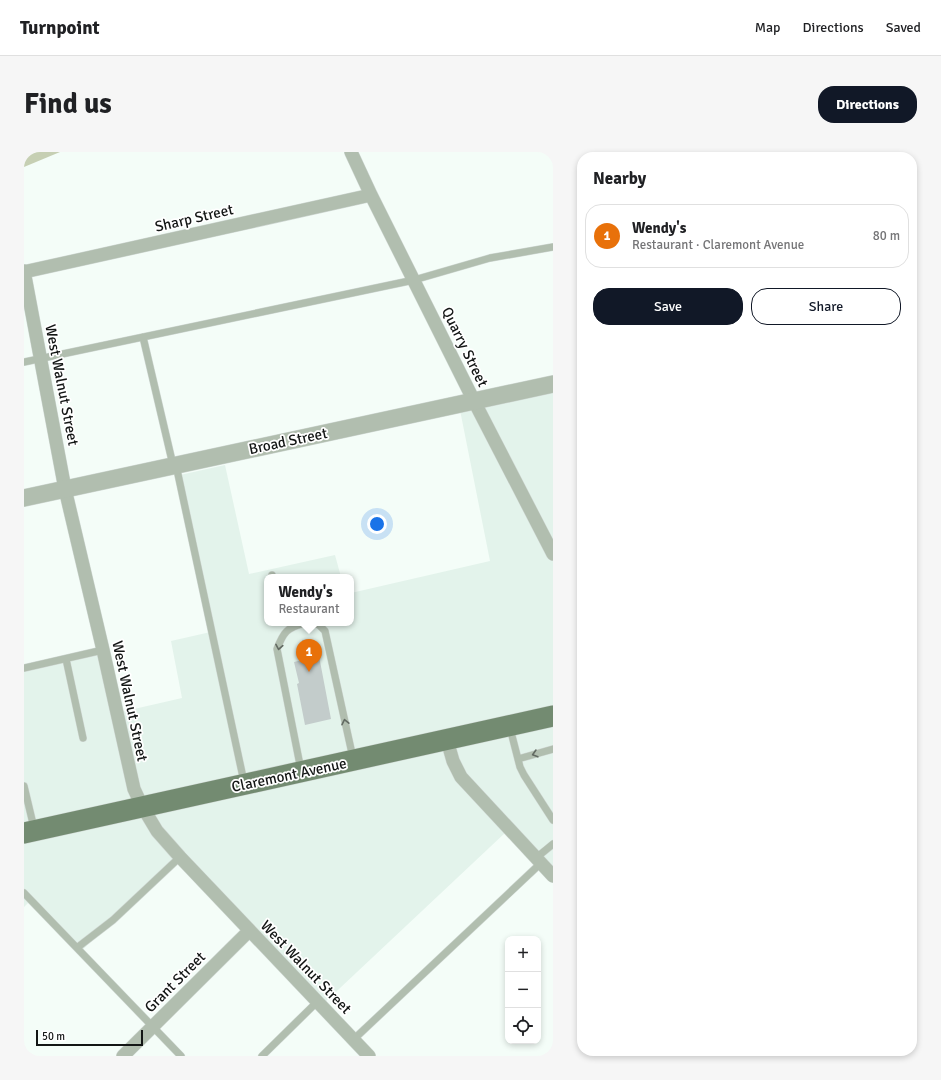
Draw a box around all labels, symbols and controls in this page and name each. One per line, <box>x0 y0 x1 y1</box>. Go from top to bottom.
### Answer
text: Turnpoint <box>20 16 100 40</box>
text: Map <box>755 19 781 36</box>
text: Directions <box>803 19 864 36</box>
text: Saved <box>886 19 921 36</box>
button: Directions <box>818 86 917 123</box>
text: Find us <box>24 87 112 121</box>
text: Nearby <box>593 168 646 189</box>
street label: Sharp Street <box>153 200 235 236</box>
text: Wendy's <box>632 219 686 237</box>
text: 1 <box>603 228 611 244</box>
text: 80 m <box>873 228 900 244</box>
text: Restaurant · Claremont Avenue <box>632 237 804 253</box>
button: Save <box>593 288 743 325</box>
button: Share <box>751 288 901 325</box>
street label: Quarry Street <box>438 304 492 390</box>
street label: West Walnut Street <box>41 323 83 447</box>
street label: Broad Street <box>247 424 329 458</box>
your location <box>367 514 387 534</box>
popup <box>264 574 354 626</box>
text: Wendy's <box>278 583 333 601</box>
text: Restaurant <box>278 601 340 617</box>
street label: West Walnut Street <box>108 639 152 763</box>
pin: 1 <box>296 639 322 672</box>
one-way arrow <box>275 644 284 651</box>
one-way arrow <box>341 719 349 725</box>
one-way arrow <box>532 749 539 758</box>
street label: Claremont Avenue <box>230 754 348 796</box>
street label: West Walnut Street <box>257 917 355 1017</box>
map controls <box>505 936 541 1044</box>
button: + <box>505 936 541 972</box>
street label: Grant Street <box>141 948 209 1016</box>
button: − <box>505 972 541 1008</box>
button: locate <box>505 1008 541 1044</box>
scale bar <box>36 1028 143 1047</box>
text: 50 m <box>42 1030 65 1043</box>

